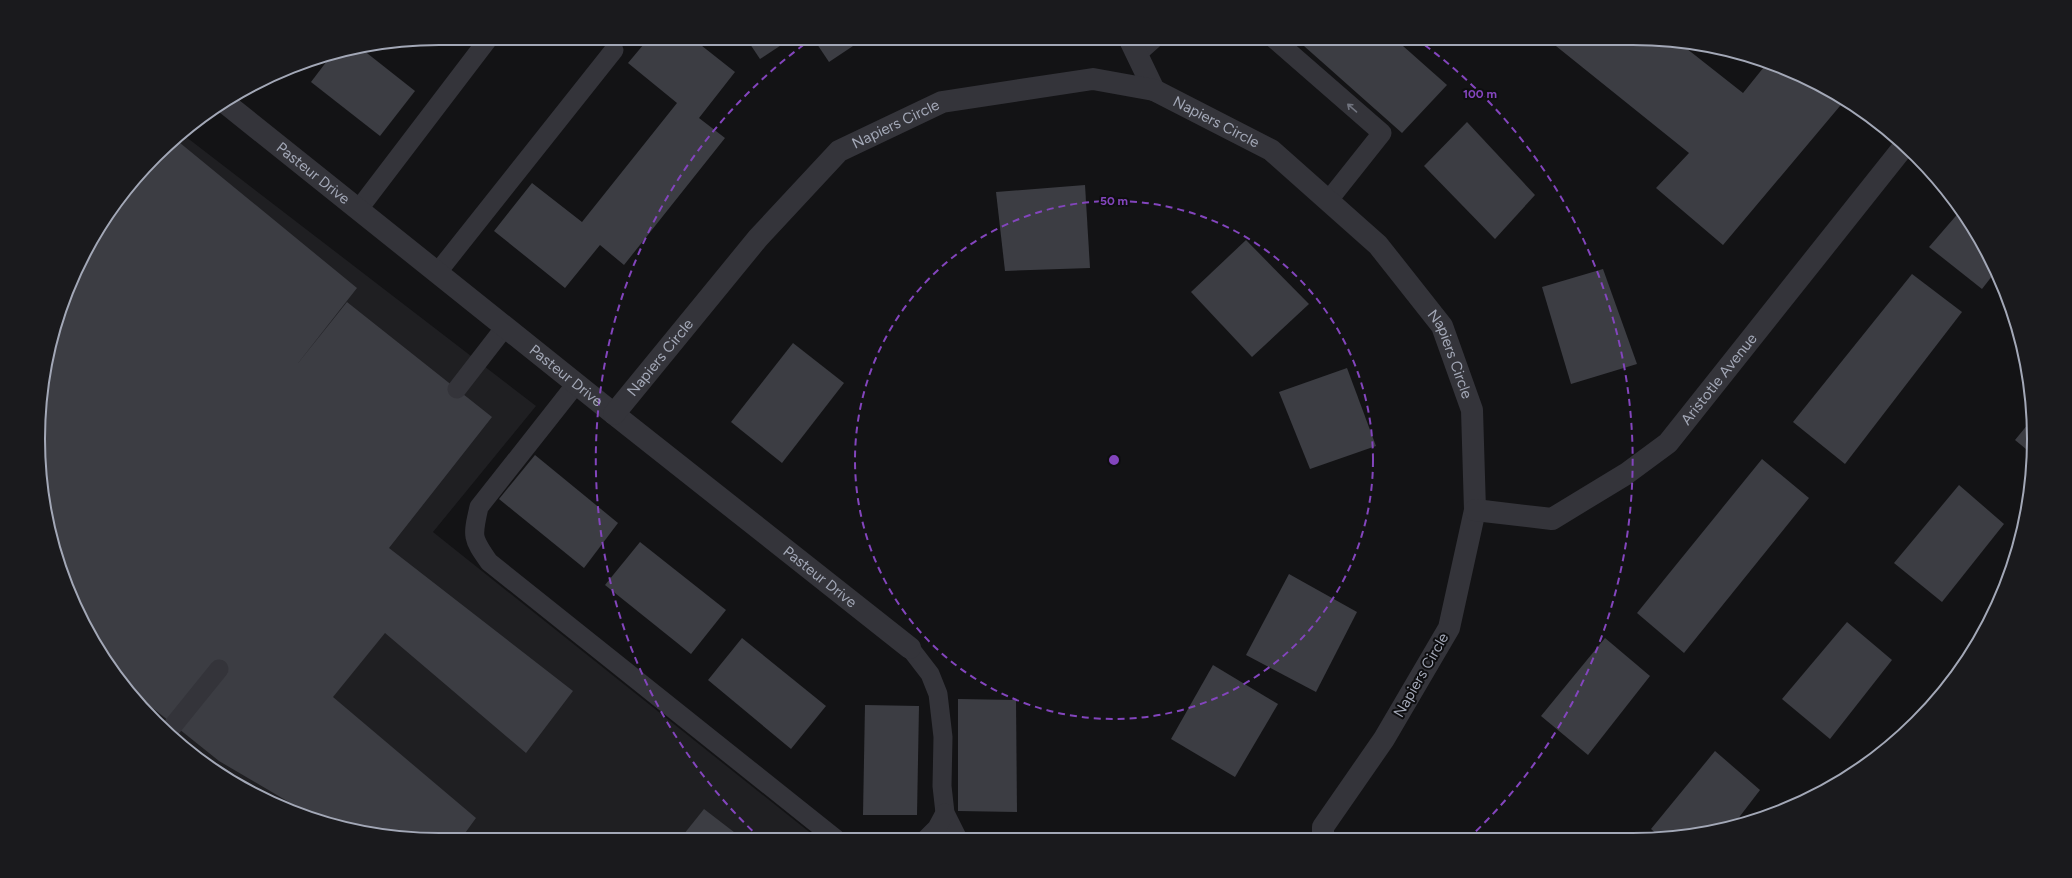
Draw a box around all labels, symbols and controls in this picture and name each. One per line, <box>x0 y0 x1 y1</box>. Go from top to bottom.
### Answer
text: 100 m <box>1463 87 1497 101</box>
street label: Napiers Circle <box>1170 92 1262 152</box>
street label: Napiers Circle <box>849 96 942 153</box>
one-way arrow <box>1347 103 1358 112</box>
street label: Pasteur Drive <box>273 138 353 208</box>
text: 50 m <box>1100 194 1128 208</box>
street label: Napiers Circle <box>1424 306 1476 401</box>
street label: Napiers Circle <box>623 315 697 400</box>
street label: Aristotle Avenue <box>1677 330 1761 428</box>
street label: Pasteur Drive <box>526 341 606 410</box>
centre of rings <box>1107 453 1121 467</box>
street label: Pasteur Drive <box>779 542 860 611</box>
street label: Napiers Circle <box>1390 630 1452 720</box>

